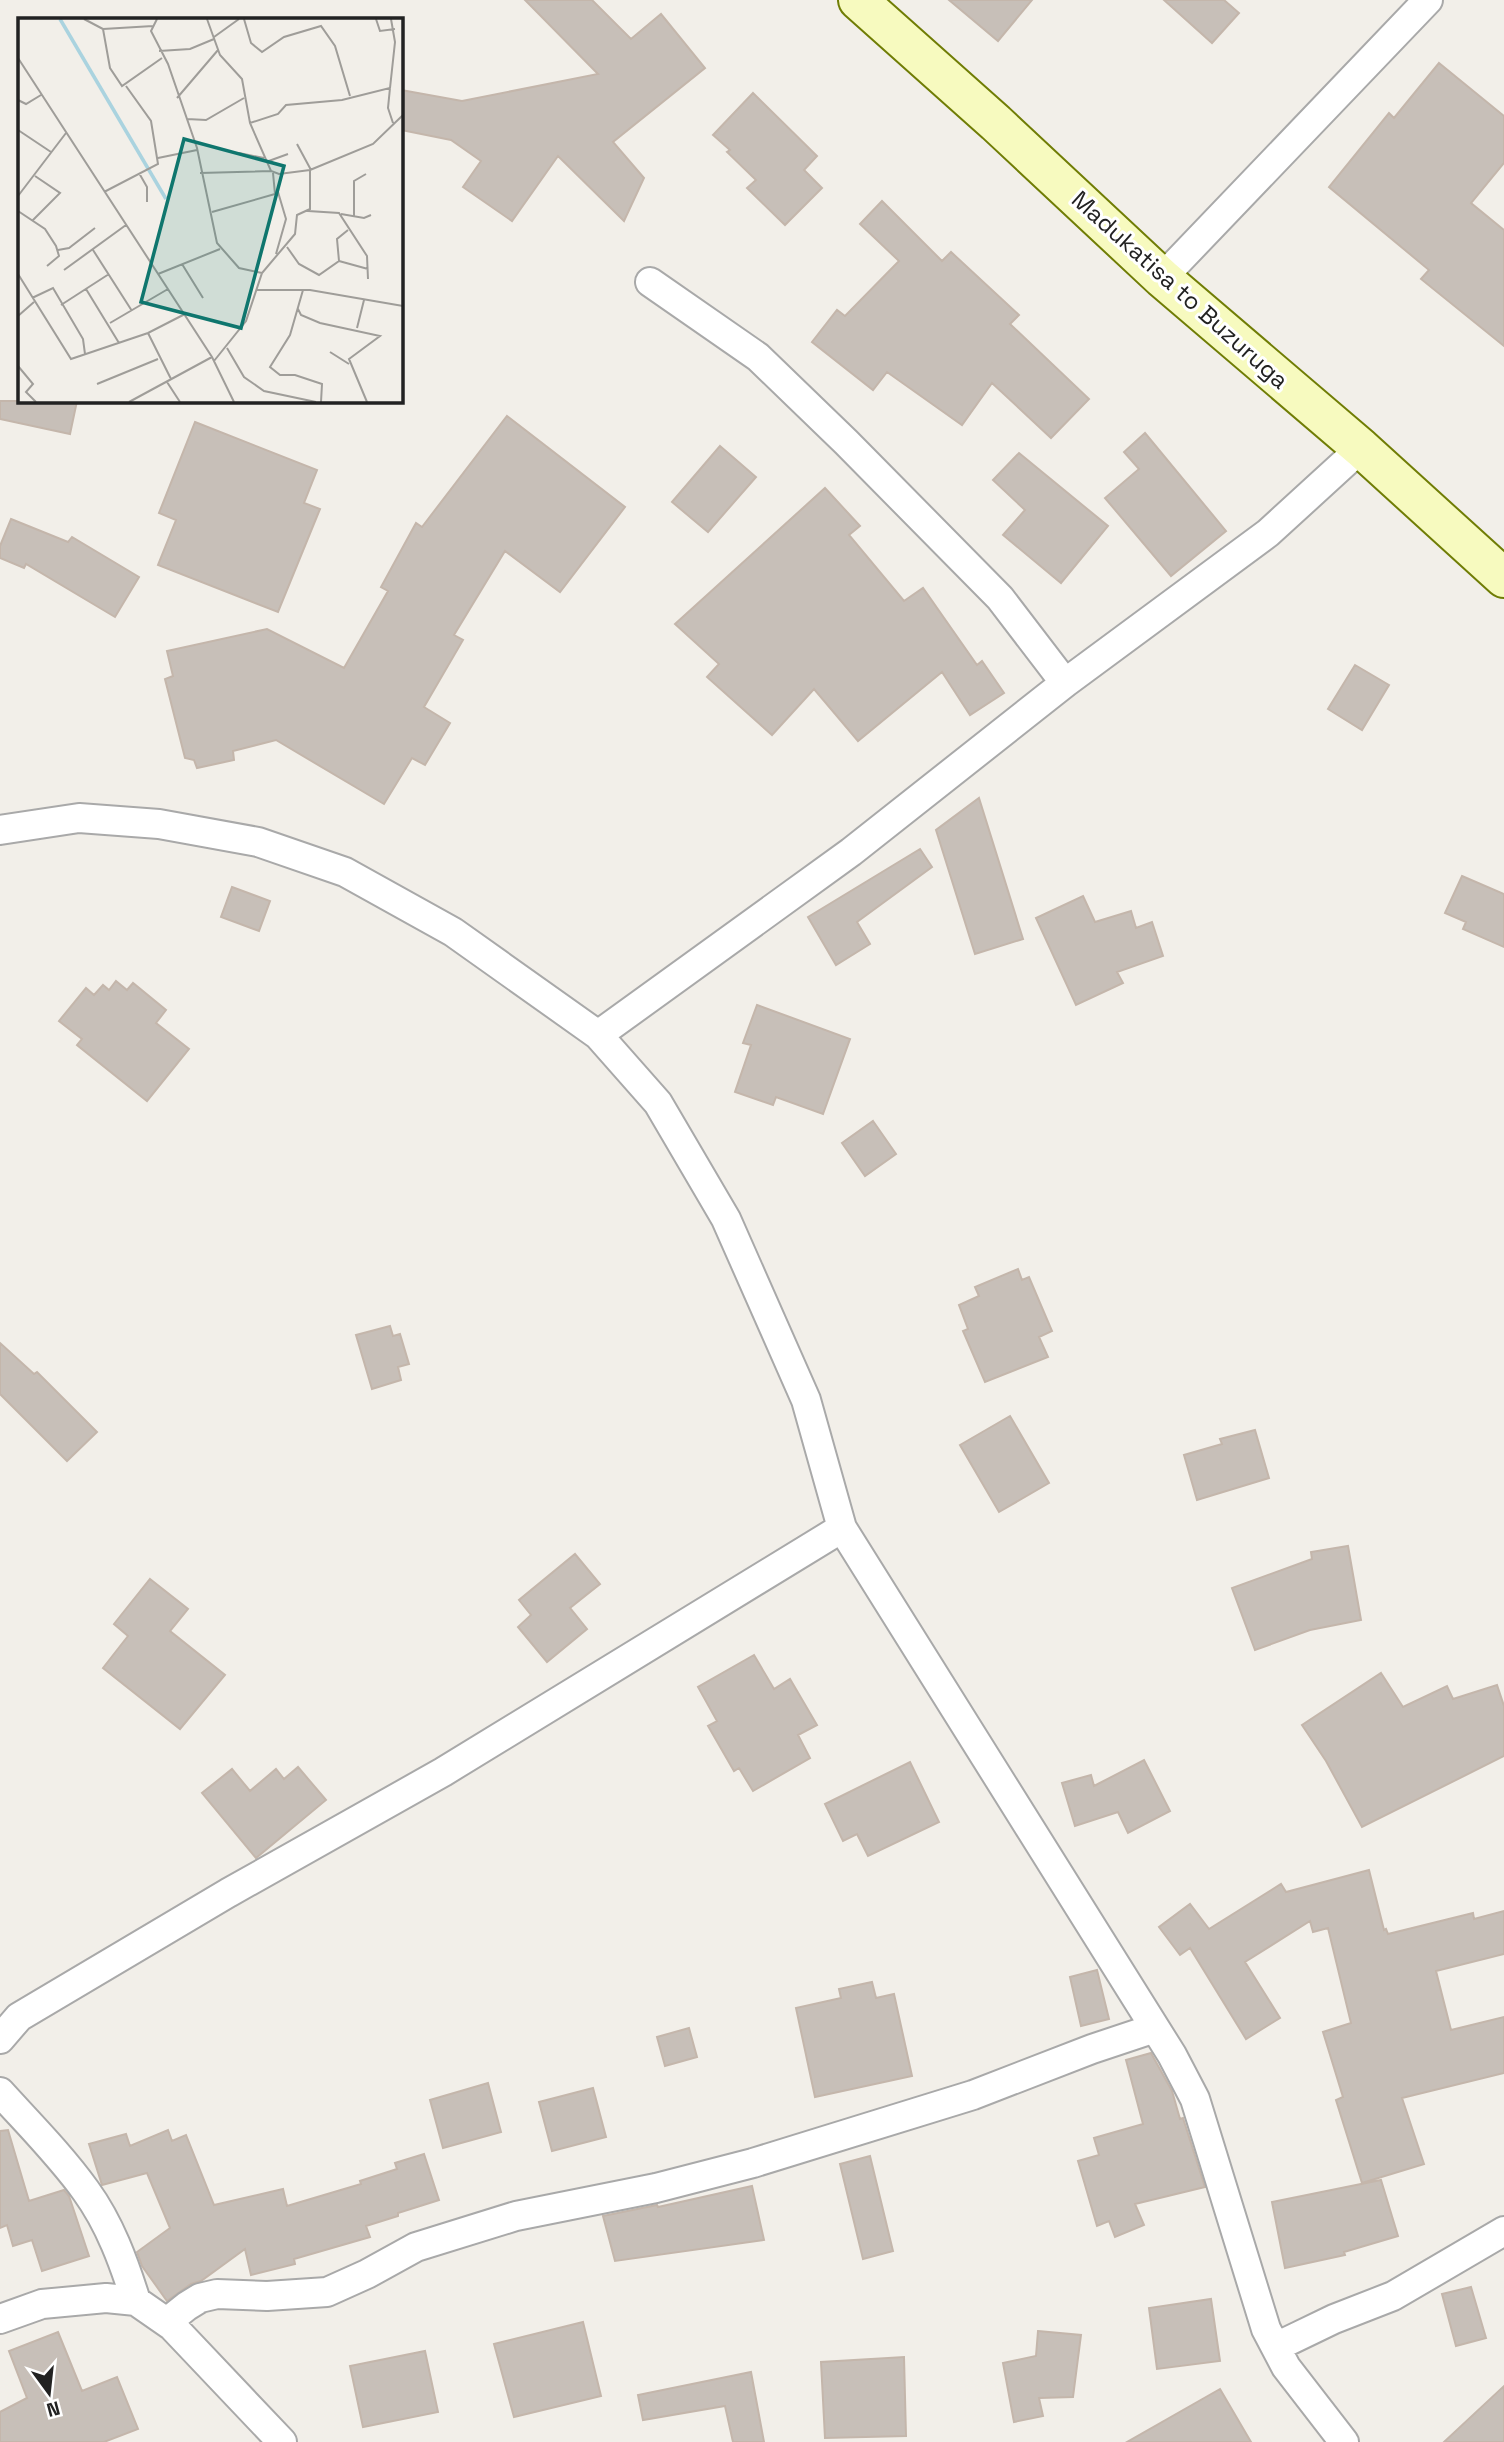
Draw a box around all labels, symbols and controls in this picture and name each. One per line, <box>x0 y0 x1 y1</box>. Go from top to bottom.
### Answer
inset map <box>18 18 402 402</box>
street label: Madukatisa to Buzuruga <box>1065 184 1296 396</box>
north arrow <box>14 2358 84 2428</box>
text: N <box>44 2395 63 2423</box>

